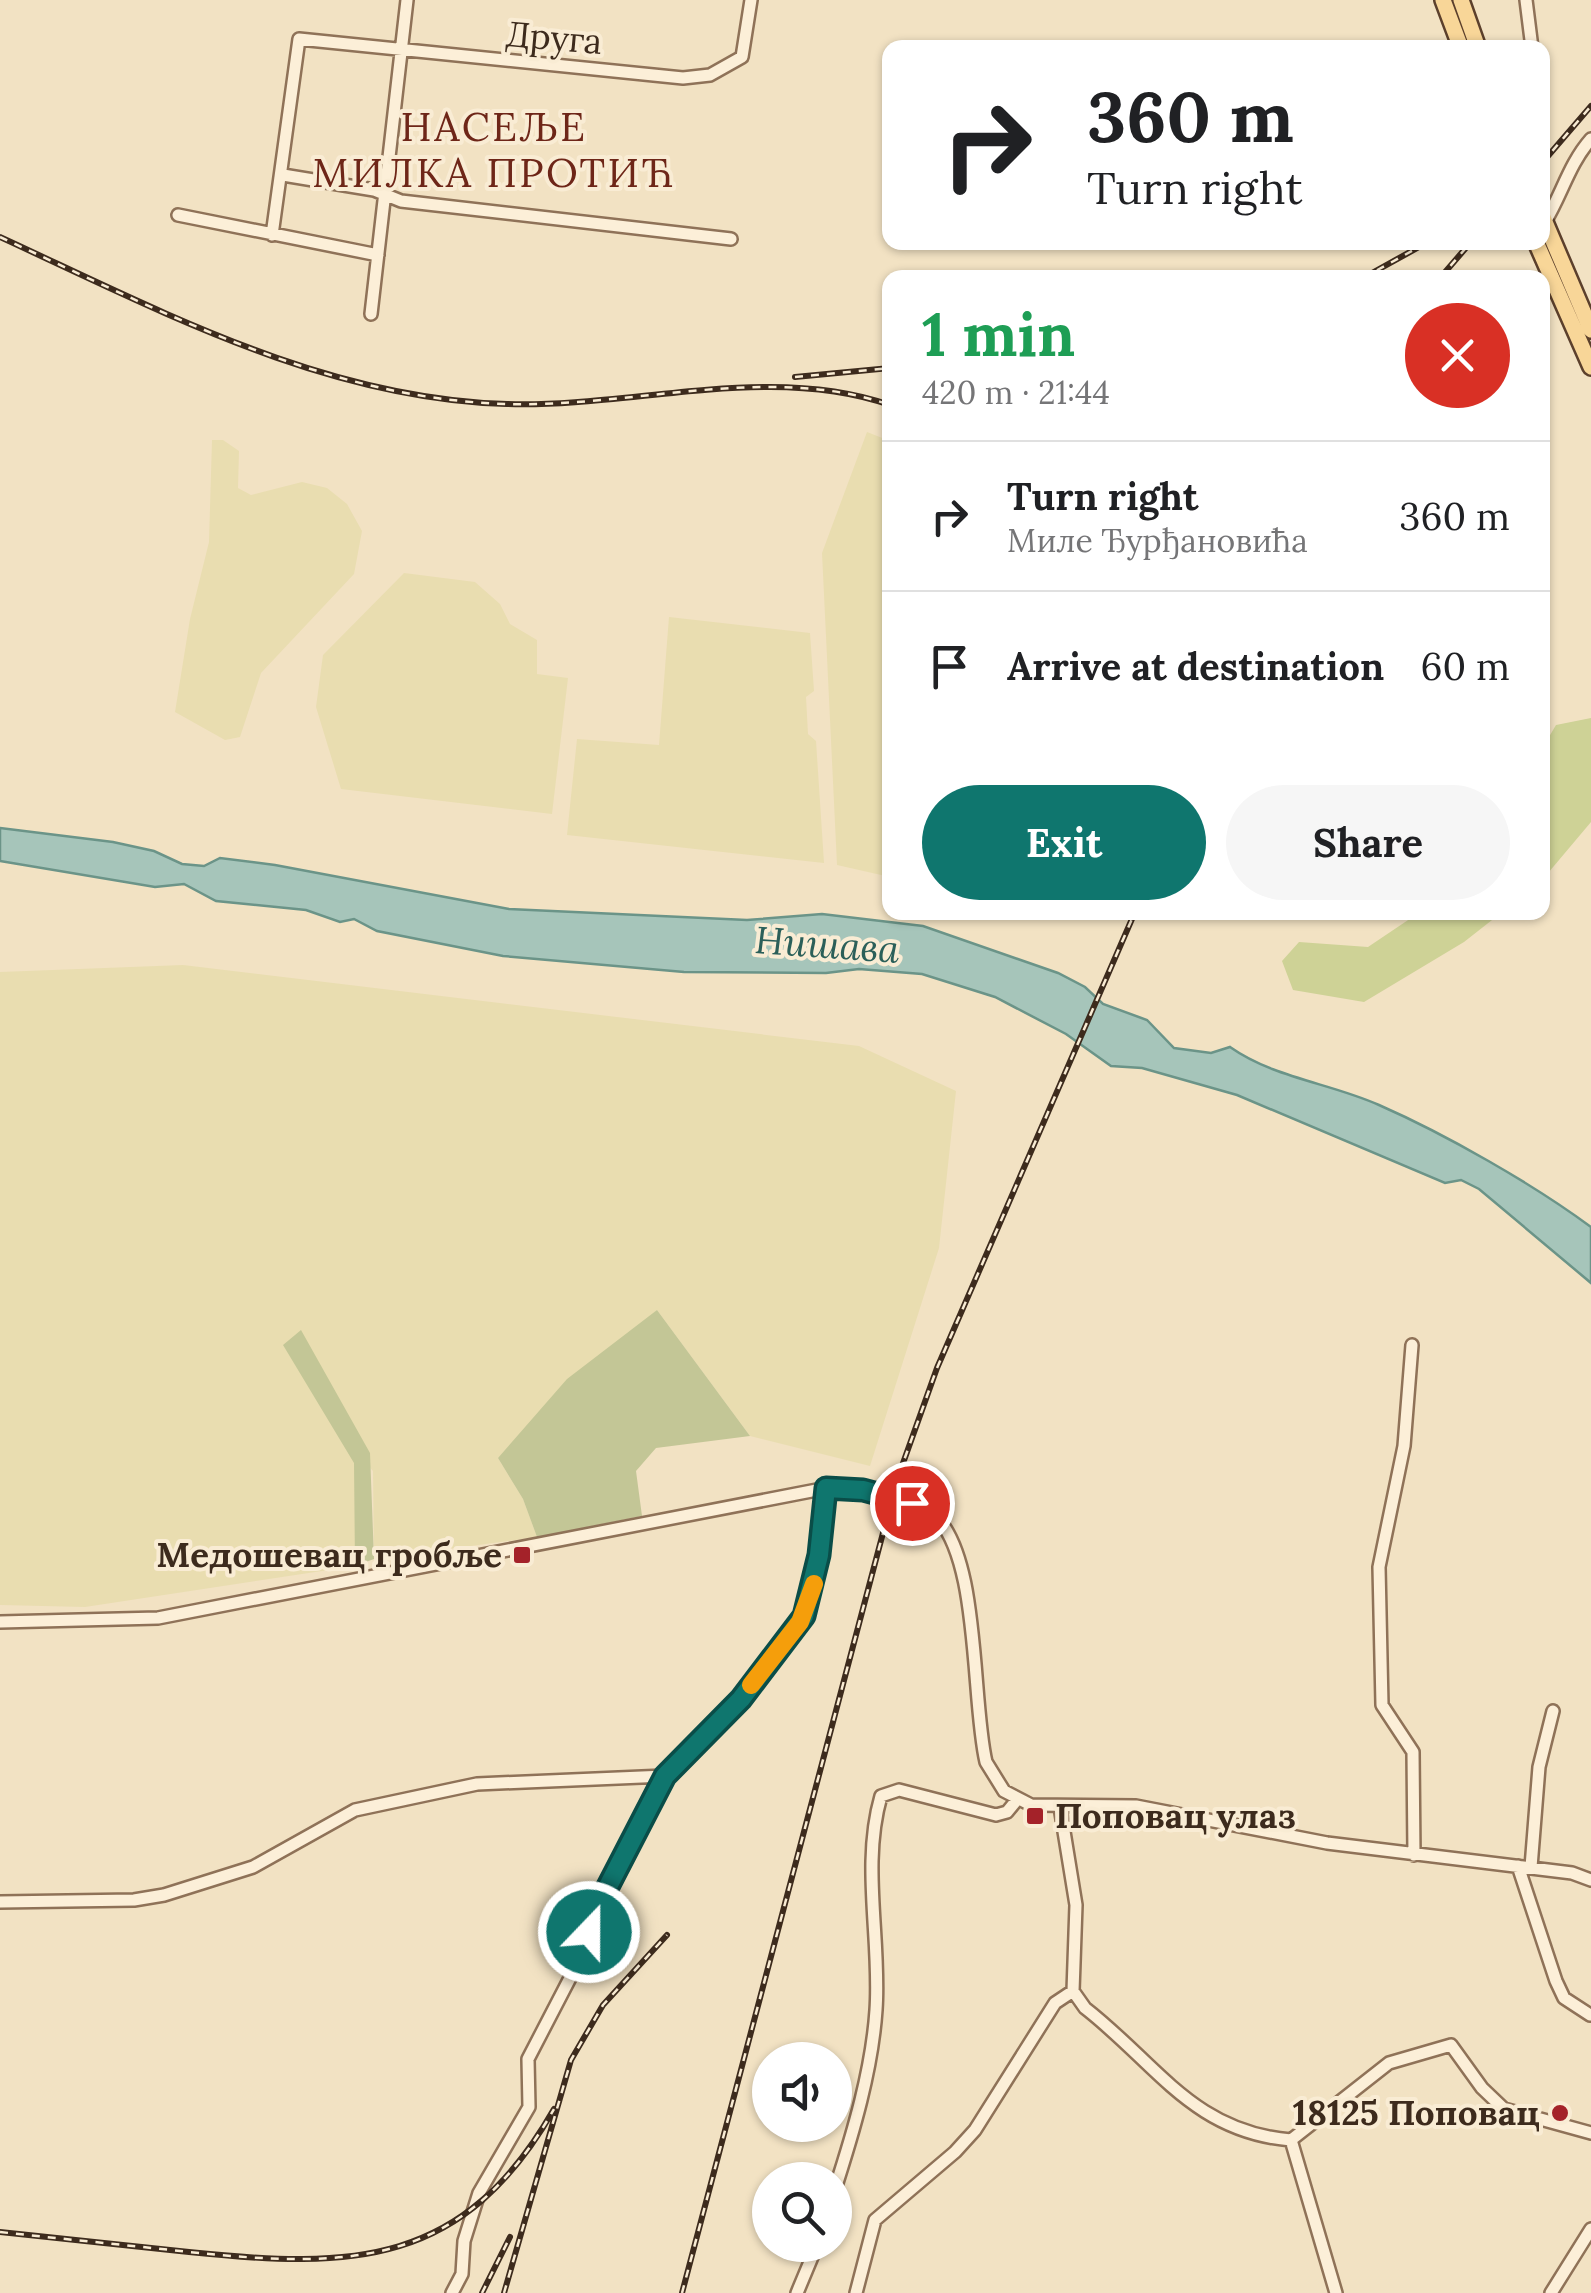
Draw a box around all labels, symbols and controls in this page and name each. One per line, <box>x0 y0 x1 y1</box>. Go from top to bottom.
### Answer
street label: Друга <box>504 11 604 64</box>
text: 360 m <box>1087 72 1294 161</box>
icon: right <box>922 80 1052 210</box>
district label: НАСЕЉЕ МИЛКА ПРОТИЋ <box>312 101 676 198</box>
text: Turn right <box>1087 159 1303 216</box>
text: 1 min <box>922 296 1075 372</box>
button: close <box>1405 303 1510 408</box>
text: 420 m · 21:44 <box>922 372 1110 413</box>
text: Turn right <box>1007 472 1198 520</box>
icon: right <box>922 489 977 544</box>
text: 360 m <box>1399 492 1510 540</box>
text: Миле Ђурђановића <box>1007 520 1308 561</box>
icon: arrive <box>922 639 977 694</box>
text: Arrive at destination <box>1007 642 1384 690</box>
text: 60 m <box>1420 642 1510 690</box>
button: Exit <box>922 785 1206 900</box>
button: Share <box>1226 785 1510 900</box>
water label: Нишава <box>753 915 901 973</box>
pin <box>870 1461 955 1546</box>
icon: arrive <box>885 1476 940 1531</box>
place label: Медошевац гробље <box>156 1532 502 1577</box>
marker: Медошевац гробље <box>511 1544 533 1566</box>
place label: Поповац улаз <box>1055 1793 1296 1838</box>
marker: Поповац улаз <box>1024 1805 1046 1827</box>
position arrow <box>537 1880 641 1984</box>
map controls <box>752 2042 852 2262</box>
button: sound <box>752 2042 852 2142</box>
place label: 18125 Поповац <box>1293 2090 1540 2135</box>
marker: 18125 Поповац <box>1549 2102 1571 2124</box>
button: search <box>752 2162 852 2262</box>

